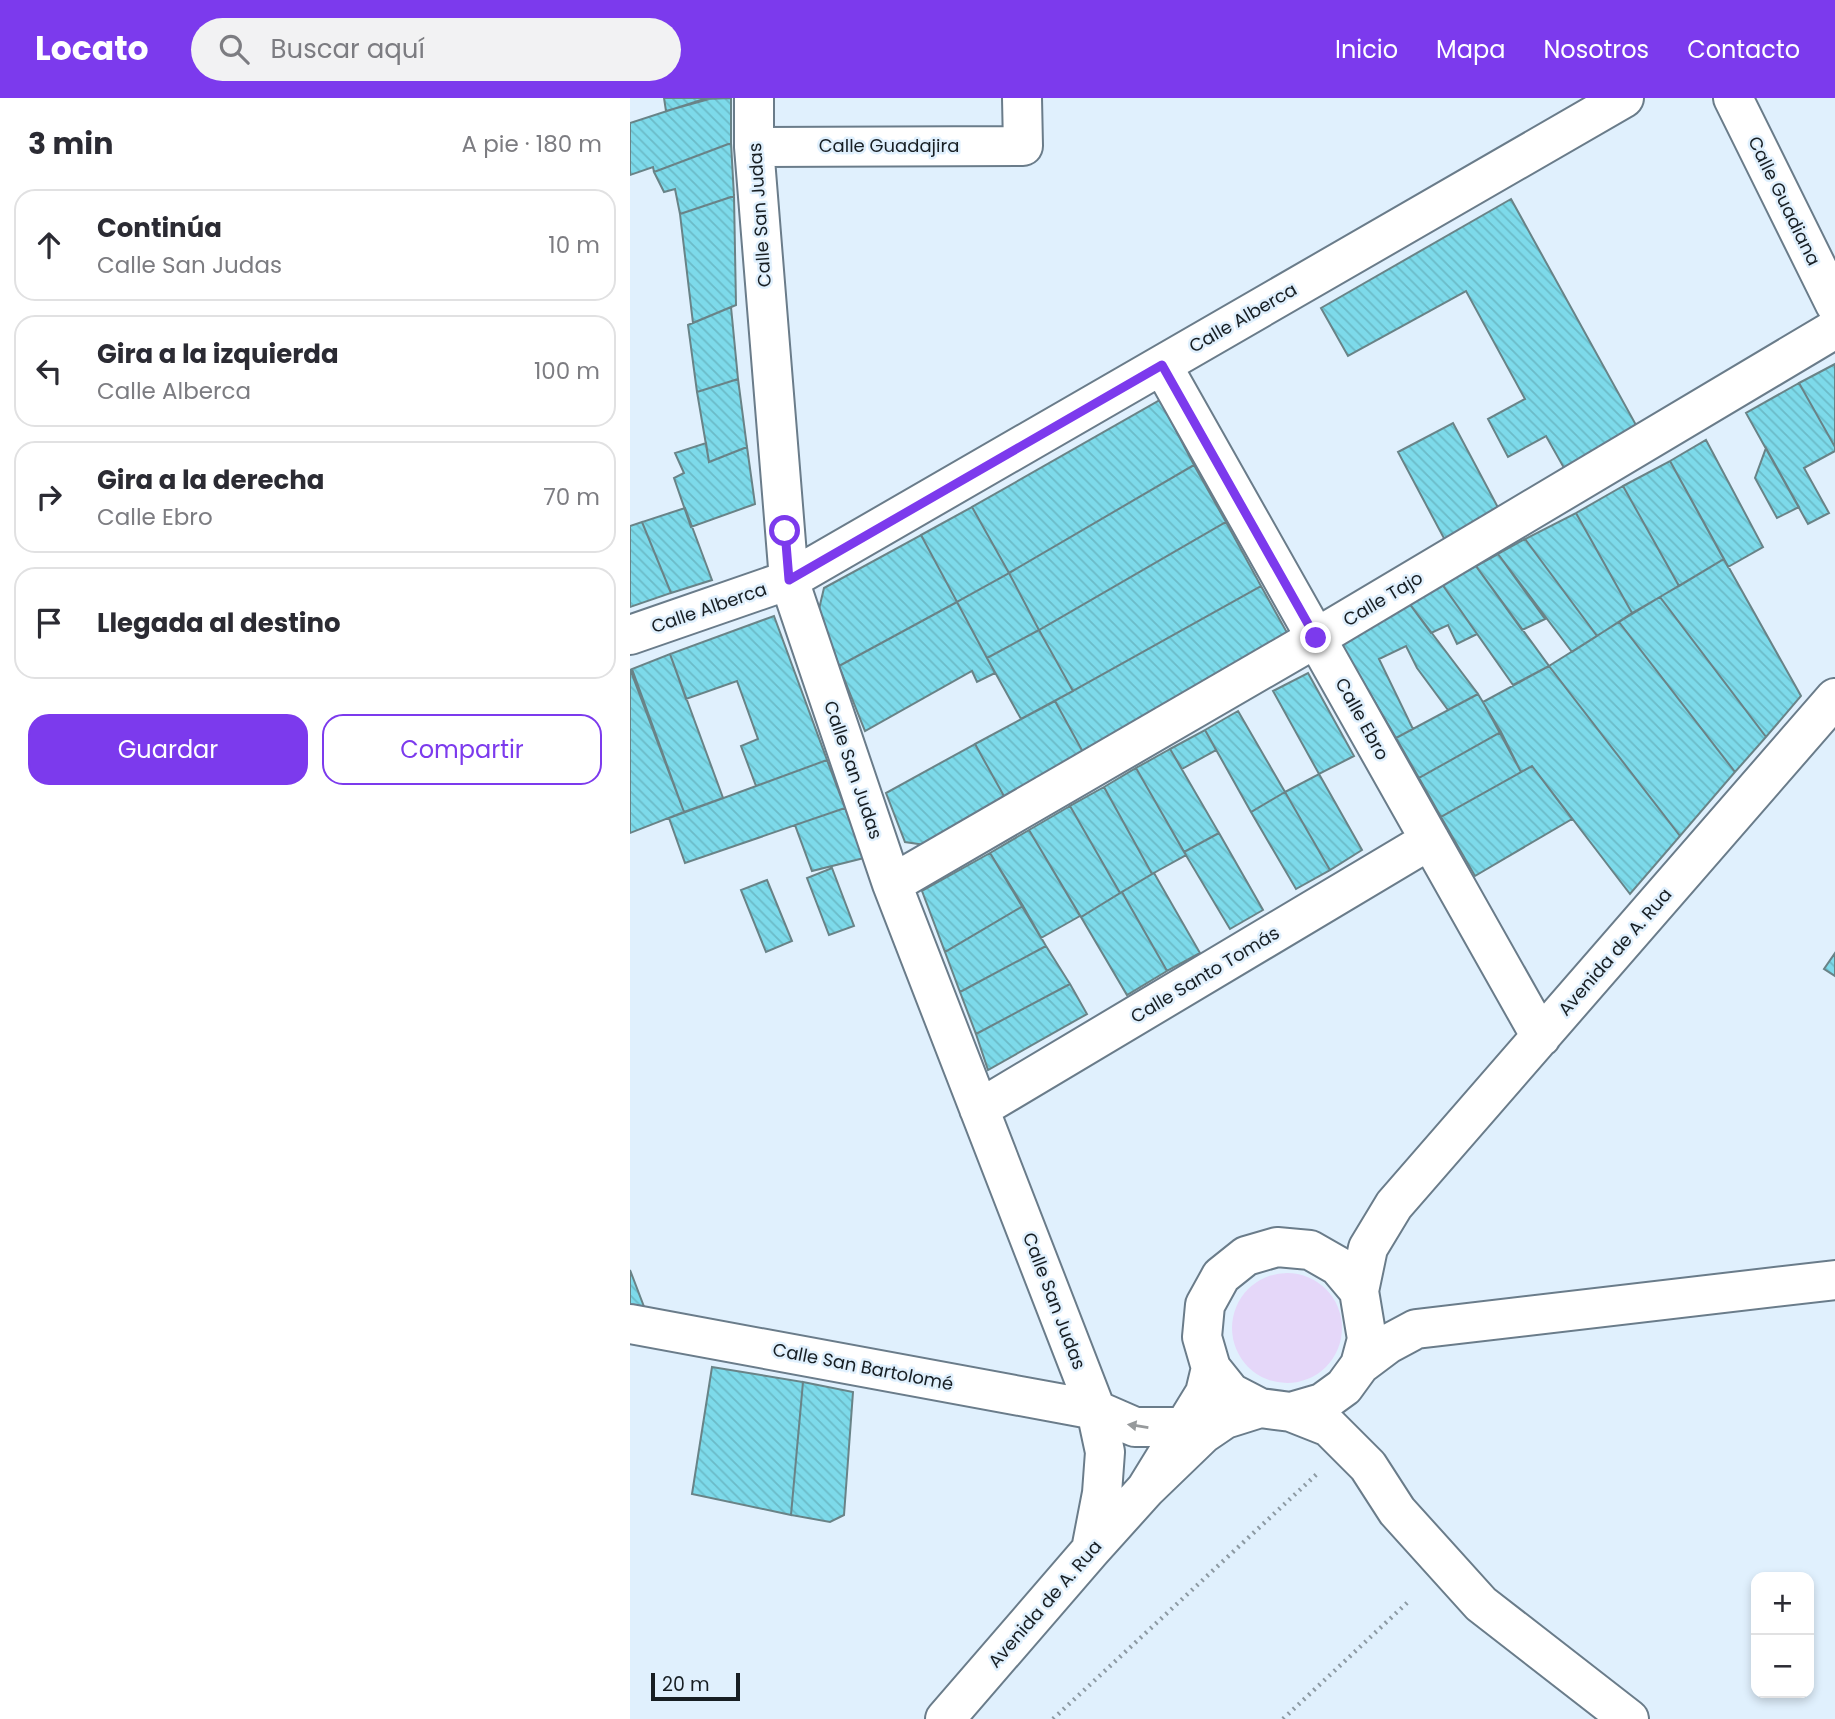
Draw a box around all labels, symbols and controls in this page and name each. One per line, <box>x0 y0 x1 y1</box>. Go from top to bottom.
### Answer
search box <box>191 18 681 81</box>
text: Locato <box>35 25 149 72</box>
icon: search <box>215 30 253 68</box>
text: Buscar aquí <box>271 31 425 67</box>
text: Inicio <box>1335 33 1398 66</box>
text: Mapa <box>1436 33 1505 66</box>
text: Nosotros <box>1543 33 1649 66</box>
text: Contacto <box>1687 33 1800 66</box>
text: 3 min <box>28 122 113 165</box>
text: A pie · 180 m <box>462 128 602 160</box>
street label: Calle Guadiana <box>1742 132 1827 270</box>
street label: Calle Guadajira <box>819 133 959 158</box>
street label: Calle San Judas <box>742 142 777 288</box>
text: Continúa <box>97 210 222 246</box>
icon: ahead <box>30 226 68 264</box>
text: 10 m <box>548 229 600 261</box>
text: Calle San Judas <box>97 249 282 281</box>
street label: Calle Alberca <box>1184 277 1301 359</box>
text: Gira a la izquierda <box>97 336 339 372</box>
icon: left <box>30 352 68 390</box>
text: 100 m <box>534 355 600 387</box>
text: Calle Alberca <box>97 375 251 407</box>
text: Gira a la derecha <box>97 462 325 498</box>
icon: right <box>30 478 68 516</box>
text: 70 m <box>543 481 600 513</box>
text: Calle Ebro <box>97 501 213 533</box>
route start <box>769 515 800 546</box>
street label: Calle Tajo <box>1338 565 1427 632</box>
street label: Calle Alberca <box>648 576 770 639</box>
icon: arrive <box>30 604 68 642</box>
text: Llegada al destino <box>97 605 341 641</box>
route end <box>1300 622 1331 653</box>
street label: Calle Ebro <box>1330 673 1395 764</box>
street label: Calle San Judas <box>818 697 889 842</box>
button: Guardar <box>28 714 308 785</box>
button: Compartir <box>322 714 602 785</box>
street label: Avenida de A. Rua <box>1552 882 1677 1021</box>
street label: Calle Santo Tomás <box>1126 920 1284 1029</box>
street label: Calle San Judas <box>1017 1229 1092 1373</box>
street label: Calle San Bartolomé <box>771 1337 956 1396</box>
one-way arrow <box>1127 1420 1149 1431</box>
street label: Avenida de A. Rua <box>982 1534 1107 1673</box>
map controls <box>1751 1572 1814 1698</box>
button: + <box>1751 1572 1814 1635</box>
button: − <box>1751 1635 1814 1698</box>
scale bar <box>651 1670 740 1702</box>
text: 20 m <box>662 1671 710 1698</box>

